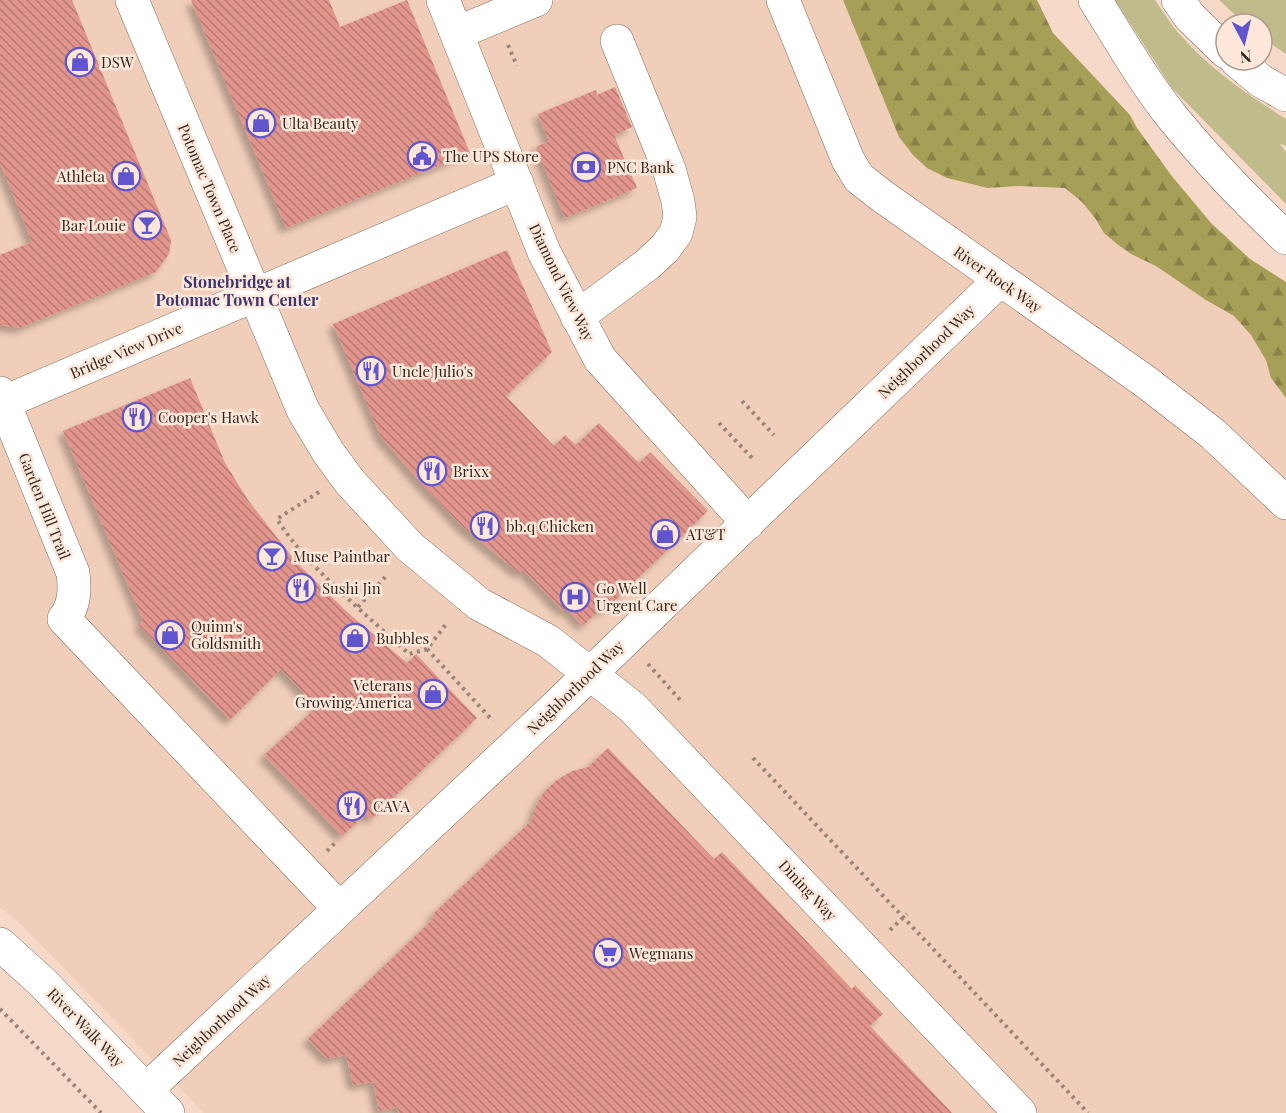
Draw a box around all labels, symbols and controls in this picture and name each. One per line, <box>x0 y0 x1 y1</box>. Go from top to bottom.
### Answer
north arrow <box>1214 12 1274 72</box>
shop icon: DSW <box>64 46 96 78</box>
text: N <box>1238 46 1253 69</box>
place label: DSW <box>101 52 134 72</box>
shop icon: Ulta Beauty <box>245 107 277 139</box>
place label: Ulta Beauty <box>282 113 359 133</box>
street label: Potomac Town Place <box>174 121 246 255</box>
public building icon: The UPS Store <box>406 140 438 172</box>
place label: The UPS Store <box>443 146 539 166</box>
bank icon: PNC Bank <box>570 151 602 183</box>
place label: PNC Bank <box>607 157 675 177</box>
shop icon: Athleta <box>110 160 142 192</box>
place label: Athleta <box>56 166 106 186</box>
bar icon: Bar Louie <box>131 209 163 241</box>
place label: Bar Louie <box>61 215 126 235</box>
street label: Diamond View Way <box>525 220 599 344</box>
street label: River Rock Way <box>950 241 1046 317</box>
district label: Stonebridge at Potomac Town Center <box>156 271 319 310</box>
street label: Neighborhood Way <box>873 299 979 402</box>
street label: Bridge View Drive <box>67 317 185 383</box>
restaurant icon: Uncle Julio's <box>355 355 387 387</box>
place label: Uncle Julio's <box>392 361 473 381</box>
restaurant icon: Cooper's Hawk <box>121 401 153 433</box>
place label: Cooper's Hawk <box>158 407 260 427</box>
street label: Garden Hill Trail <box>15 450 75 562</box>
restaurant icon: Brixx <box>416 455 448 487</box>
place label: Brixx <box>453 461 489 481</box>
restaurant icon: bb.q Chicken <box>469 510 501 542</box>
place label: bb.q Chicken <box>506 516 594 536</box>
shop icon: AT&T <box>649 518 681 550</box>
place label: AT&T <box>685 524 726 544</box>
bar icon: Muse Paintbar <box>256 540 288 572</box>
place label: Muse Paintbar <box>293 546 390 566</box>
restaurant icon: Sushi Jin <box>285 572 317 604</box>
place label: Sushi Jin <box>322 578 381 598</box>
place label: Go Well Urgent Care <box>596 578 678 615</box>
hospital icon: Go Well Urgent Care <box>559 581 591 613</box>
place label: Quinn's Goldsmith <box>191 616 261 653</box>
shop icon: Quinn's Goldsmith <box>154 619 186 651</box>
shop icon: Bubbles <box>339 622 371 654</box>
place label: Bubbles <box>376 628 429 648</box>
street label: Neighborhood Way <box>522 635 628 738</box>
place label: Veterans Growing America <box>295 675 413 712</box>
shop icon: Veterans Growing America <box>417 678 449 710</box>
restaurant icon: CAVA <box>336 790 368 822</box>
place label: CAVA <box>373 796 411 816</box>
street label: Dining Way <box>775 855 842 925</box>
supermarket icon: Wegmans <box>592 937 624 969</box>
place label: Wegmans <box>628 943 694 963</box>
street label: Neighborhood Way <box>168 969 275 1071</box>
street label: River Walk Way <box>43 983 129 1071</box>

